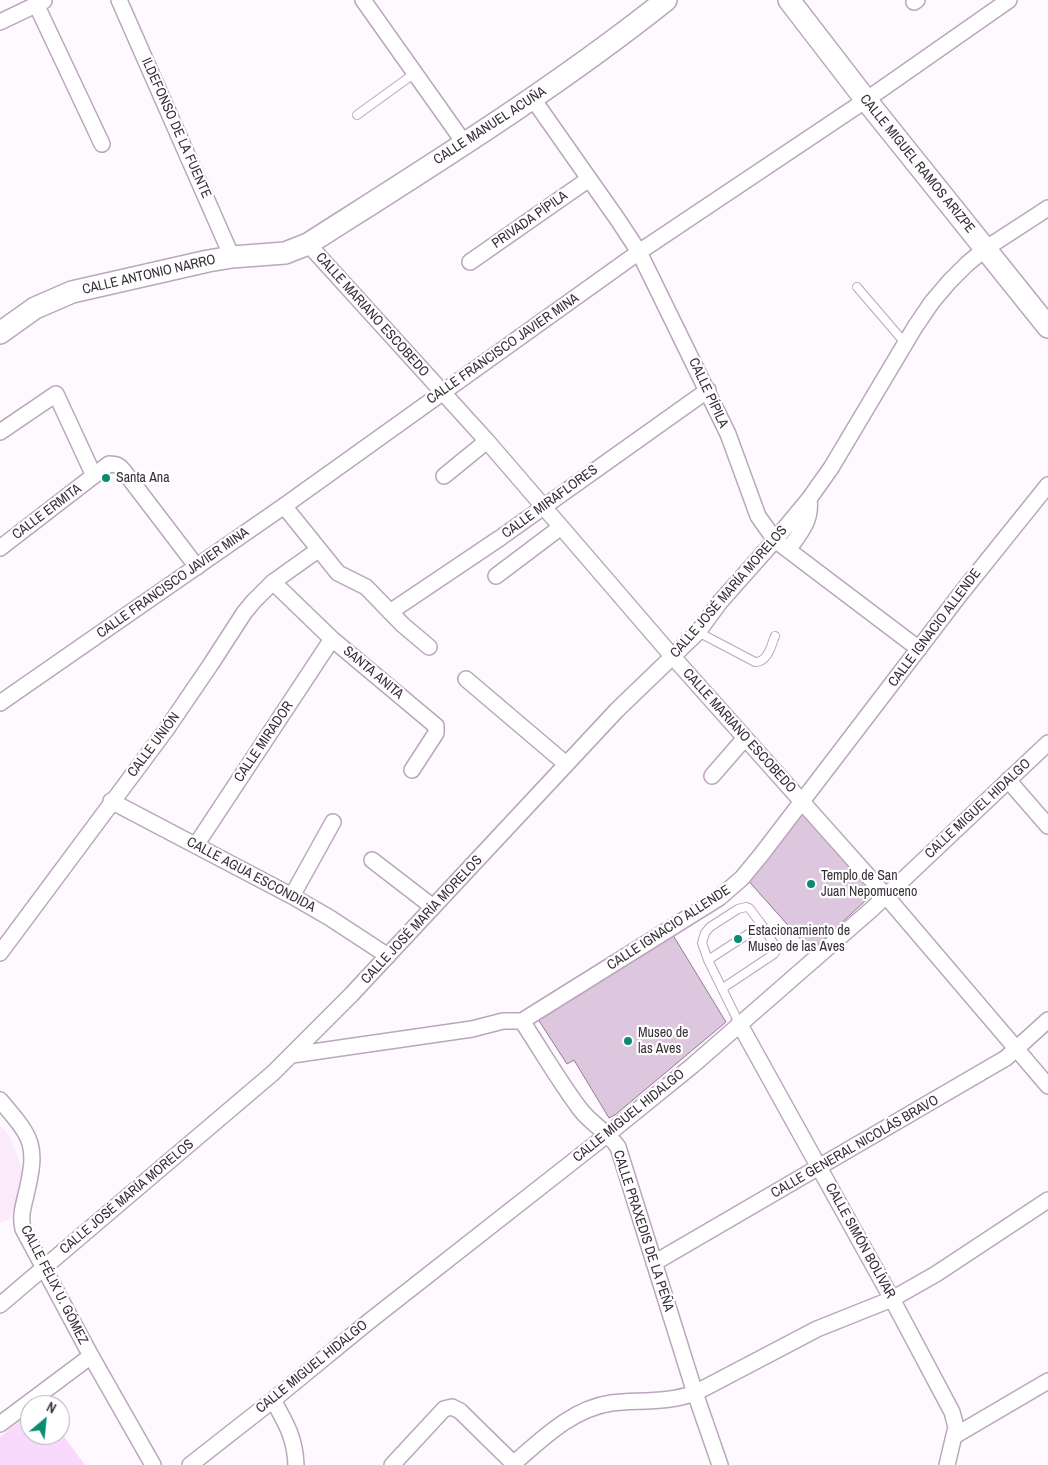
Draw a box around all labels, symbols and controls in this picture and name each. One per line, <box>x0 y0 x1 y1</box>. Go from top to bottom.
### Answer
street label: ILDEFONSO DE LA FUENTE <box>137 55 215 201</box>
street label: CALLE MANUEL ACUÑA <box>431 83 549 169</box>
street label: CALLE MIGUEL RAMOS ARIZPE <box>856 91 978 237</box>
street label: PRIVADA PÍPILA <box>489 188 571 252</box>
street label: CALLE MARIANO ESCOBEDO <box>312 249 432 381</box>
street label: CALLE ANTONIO NARRO <box>81 251 217 299</box>
street label: CALLE FRANCISCO JAVIER MINA <box>424 290 582 408</box>
street label: CALLE PÍPILA <box>684 355 732 431</box>
street label: CALLE MIRAFLORES <box>499 462 601 542</box>
place label: Santa Ana <box>116 470 170 486</box>
marker: Santa Ana <box>100 472 112 484</box>
street label: CALLE ERMITA <box>9 481 85 543</box>
street label: CALLE JOSÉ MARÍA MORELOS <box>667 522 791 662</box>
street label: CALLE FRANCISCO JAVIER MINA <box>94 524 252 642</box>
street label: CALLE IGNACIO ALLENDE <box>885 566 985 690</box>
street label: SANTA ANITA <box>339 643 407 703</box>
street label: CALLE MARIANO ESCOBEDO <box>679 665 799 797</box>
street label: CALLE MIRADOR <box>231 698 297 786</box>
street label: CALLE UNIÓN <box>124 709 184 781</box>
street label: CALLE MIGUEL HIDALGO <box>922 756 1034 862</box>
street label: CALLE AGUA ESCONDIDA <box>184 834 318 916</box>
street label: CALLE JOSÉ MARÍA MORELOS <box>358 852 486 988</box>
place label: Templo de San Juan Nepomuceno <box>821 868 917 900</box>
marker: Templo de San Juan Nepomuceno <box>805 878 817 890</box>
street label: CALLE IGNACIO ALLENDE <box>604 882 734 974</box>
place label: Estacionamiento de Museo de las Aves <box>748 923 850 956</box>
marker: Estacionamiento de Museo de las Aves <box>732 933 744 945</box>
place label: Museo de las Aves <box>638 1025 688 1058</box>
marker: Museo de las Aves <box>622 1035 634 1047</box>
street label: CALLE MIGUEL HIDALGO <box>570 1066 688 1166</box>
street label: CALLE GENERAL NICOLÁS BRAVO <box>768 1092 942 1202</box>
street label: CALLE JOSÉ MARÍA MORELOS <box>57 1136 197 1258</box>
street label: CALLE PRAXEDIS DE LA PEÑA <box>609 1148 677 1314</box>
street label: CALLE SIMÓN BOLÍVAR <box>821 1180 899 1302</box>
street label: CALLE FÉLIX U. GÓMEZ <box>17 1223 91 1347</box>
street label: CALLE MIGUEL HIDALGO <box>253 1317 371 1417</box>
north arrow <box>20 1395 70 1445</box>
text: N <box>44 1398 59 1418</box>

